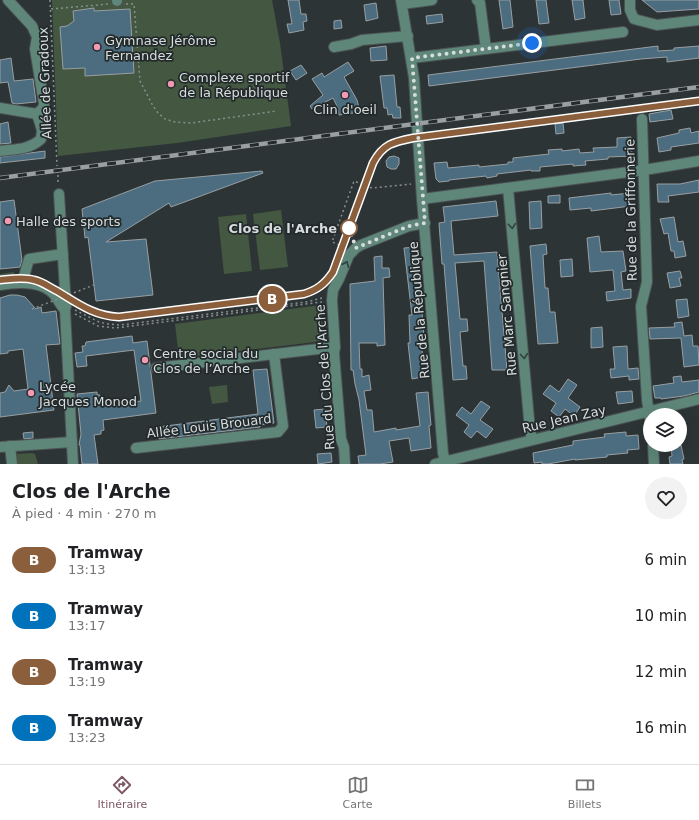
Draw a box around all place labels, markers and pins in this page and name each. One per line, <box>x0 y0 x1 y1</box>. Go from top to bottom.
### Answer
place label: Gymnase Jérôme Fernandez <box>105 33 216 63</box>
marker: Gymnase Jérôme Fernandez <box>92 42 102 52</box>
place label: Complexe sportif de la République <box>179 70 290 100</box>
marker: Complexe sportif de la République <box>166 79 176 89</box>
marker: Clin d'oeil <box>340 90 350 100</box>
place label: Clin d'oeil <box>313 102 377 117</box>
place label: Halle des sports <box>16 214 121 229</box>
marker: Halle des sports <box>3 216 13 226</box>
marker: Clos de l'Arche <box>340 219 358 237</box>
place label: Clos de l'Arche <box>228 221 337 236</box>
place label: Centre social du Clos de l’Arche <box>153 346 258 376</box>
marker: Centre social du Clos de l’Arche <box>140 355 150 365</box>
place label: Lycée Jacques Monod <box>38 379 137 409</box>
marker: Lycée Jacques Monod <box>26 388 36 398</box>

